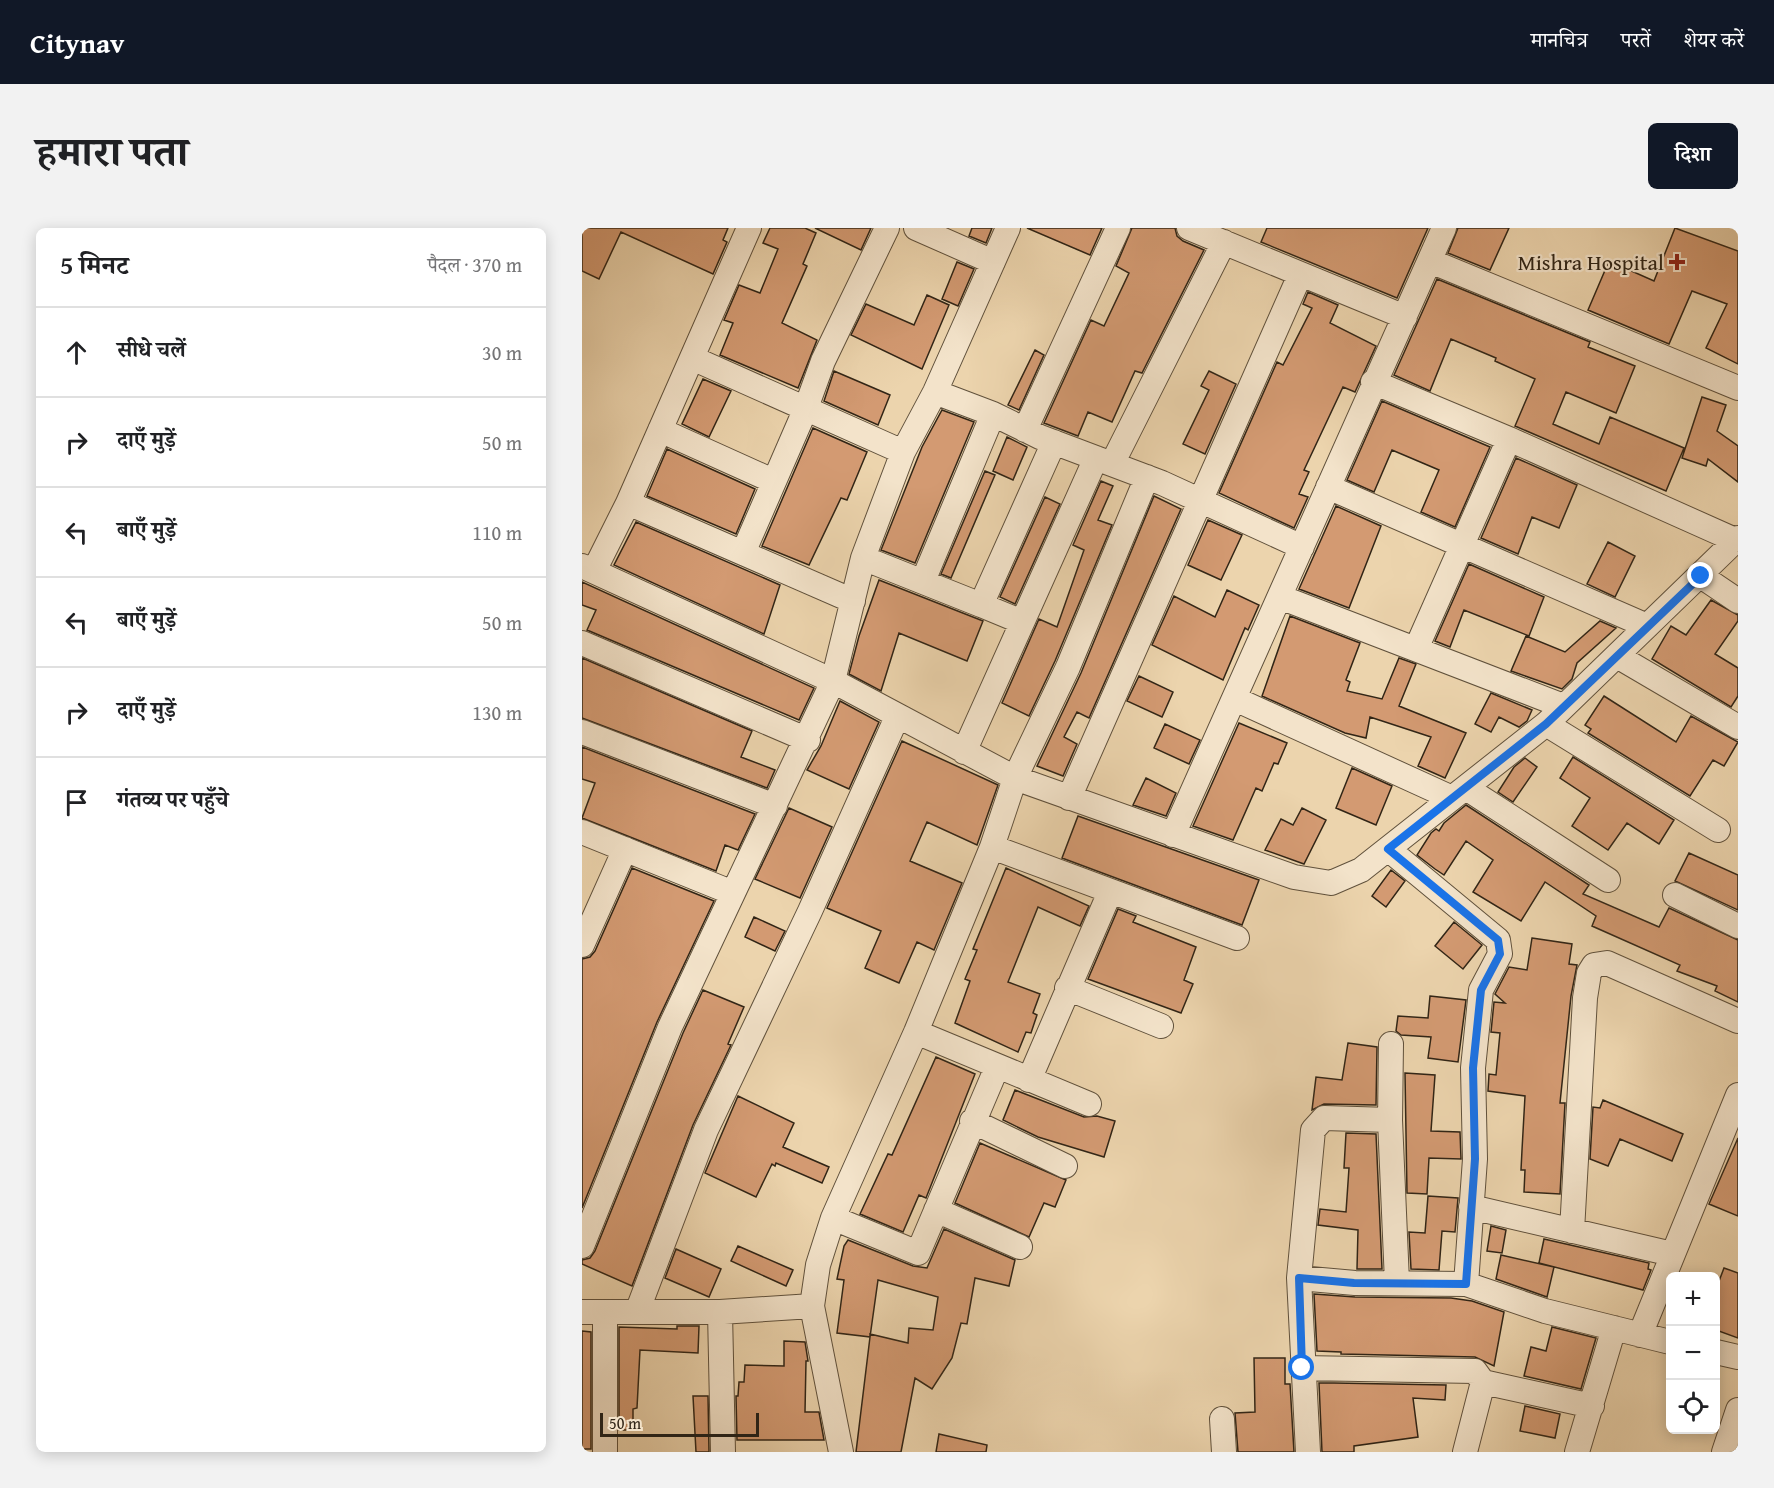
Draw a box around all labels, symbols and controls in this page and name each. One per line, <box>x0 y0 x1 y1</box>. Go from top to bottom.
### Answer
text: Citynav <box>30 22 124 63</box>
text: मानचित्र <box>1531 24 1588 55</box>
text: परतें <box>1621 24 1651 55</box>
text: शेयर करें <box>1684 24 1744 55</box>
text: हमारा पता <box>36 120 188 181</box>
button: दिशा <box>1648 123 1738 189</box>
text: 5 मिनट <box>60 245 128 284</box>
place label: Mishra Hospital <box>1518 246 1664 278</box>
text: पैदल · 370 m <box>428 250 522 279</box>
marker: Mishra Hospital <box>1668 253 1686 271</box>
text: सीधे चलें <box>117 333 186 365</box>
icon: ahead <box>60 336 93 369</box>
text: 30 m <box>482 338 522 367</box>
text: दाएँ मुड़ें <box>117 423 176 455</box>
icon: right <box>60 426 93 459</box>
text: 50 m <box>482 428 522 457</box>
text: बाएँ मुड़ें <box>117 513 176 545</box>
icon: left <box>60 516 93 549</box>
text: 110 m <box>472 518 522 547</box>
route end <box>1687 562 1713 588</box>
text: बाएँ मुड़ें <box>117 603 176 635</box>
icon: left <box>60 606 93 639</box>
text: 50 m <box>482 608 522 637</box>
text: दाएँ मुड़ें <box>117 693 176 725</box>
icon: right <box>60 696 93 729</box>
text: 130 m <box>472 698 522 727</box>
text: गंतव्य पर पहुँचे <box>117 783 228 815</box>
icon: arrive <box>60 786 93 819</box>
map controls <box>1666 1272 1720 1434</box>
button: + <box>1666 1272 1720 1326</box>
button: − <box>1666 1326 1720 1380</box>
route start <box>1288 1354 1314 1380</box>
button: locate <box>1666 1380 1720 1434</box>
scale bar <box>600 1410 759 1438</box>
text: 50 m <box>609 1411 641 1435</box>

